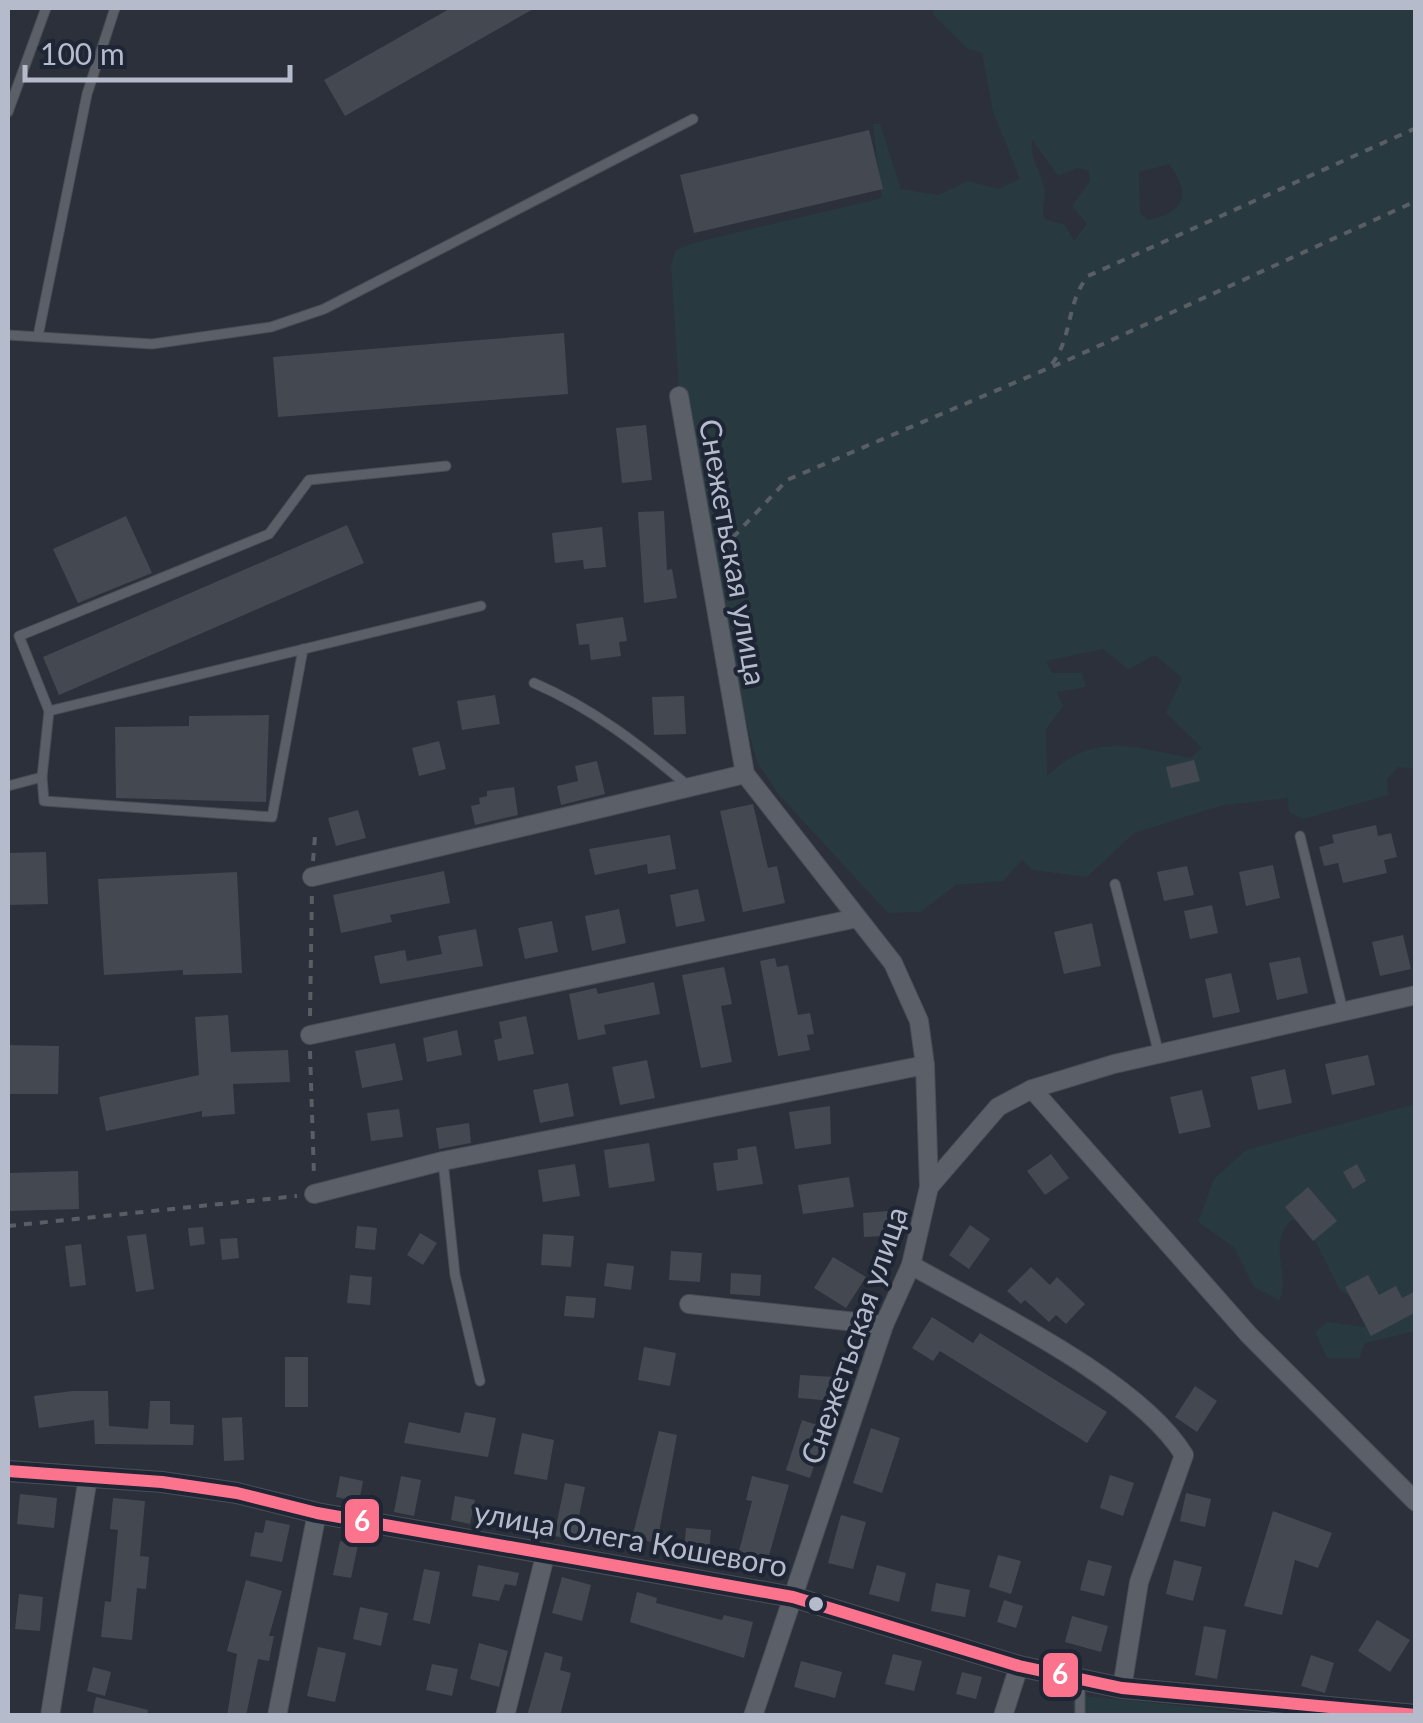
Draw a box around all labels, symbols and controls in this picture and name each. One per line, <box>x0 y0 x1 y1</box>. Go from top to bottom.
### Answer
scale bar <box>25 20 290 82</box>
text: 100 m <box>40 35 125 71</box>
street label: Снежетьская улица <box>693 416 775 688</box>
street label: Снежетьская улица <box>792 1202 914 1468</box>
street label: улица Олега Кошевого <box>471 1493 791 1583</box>
line badge: 6 <box>343 1497 381 1545</box>
text: 6 <box>354 1503 370 1537</box>
unlabelled marker <box>806 1594 826 1614</box>
line badge: 6 <box>1041 1651 1080 1699</box>
text: 6 <box>1052 1656 1068 1690</box>

